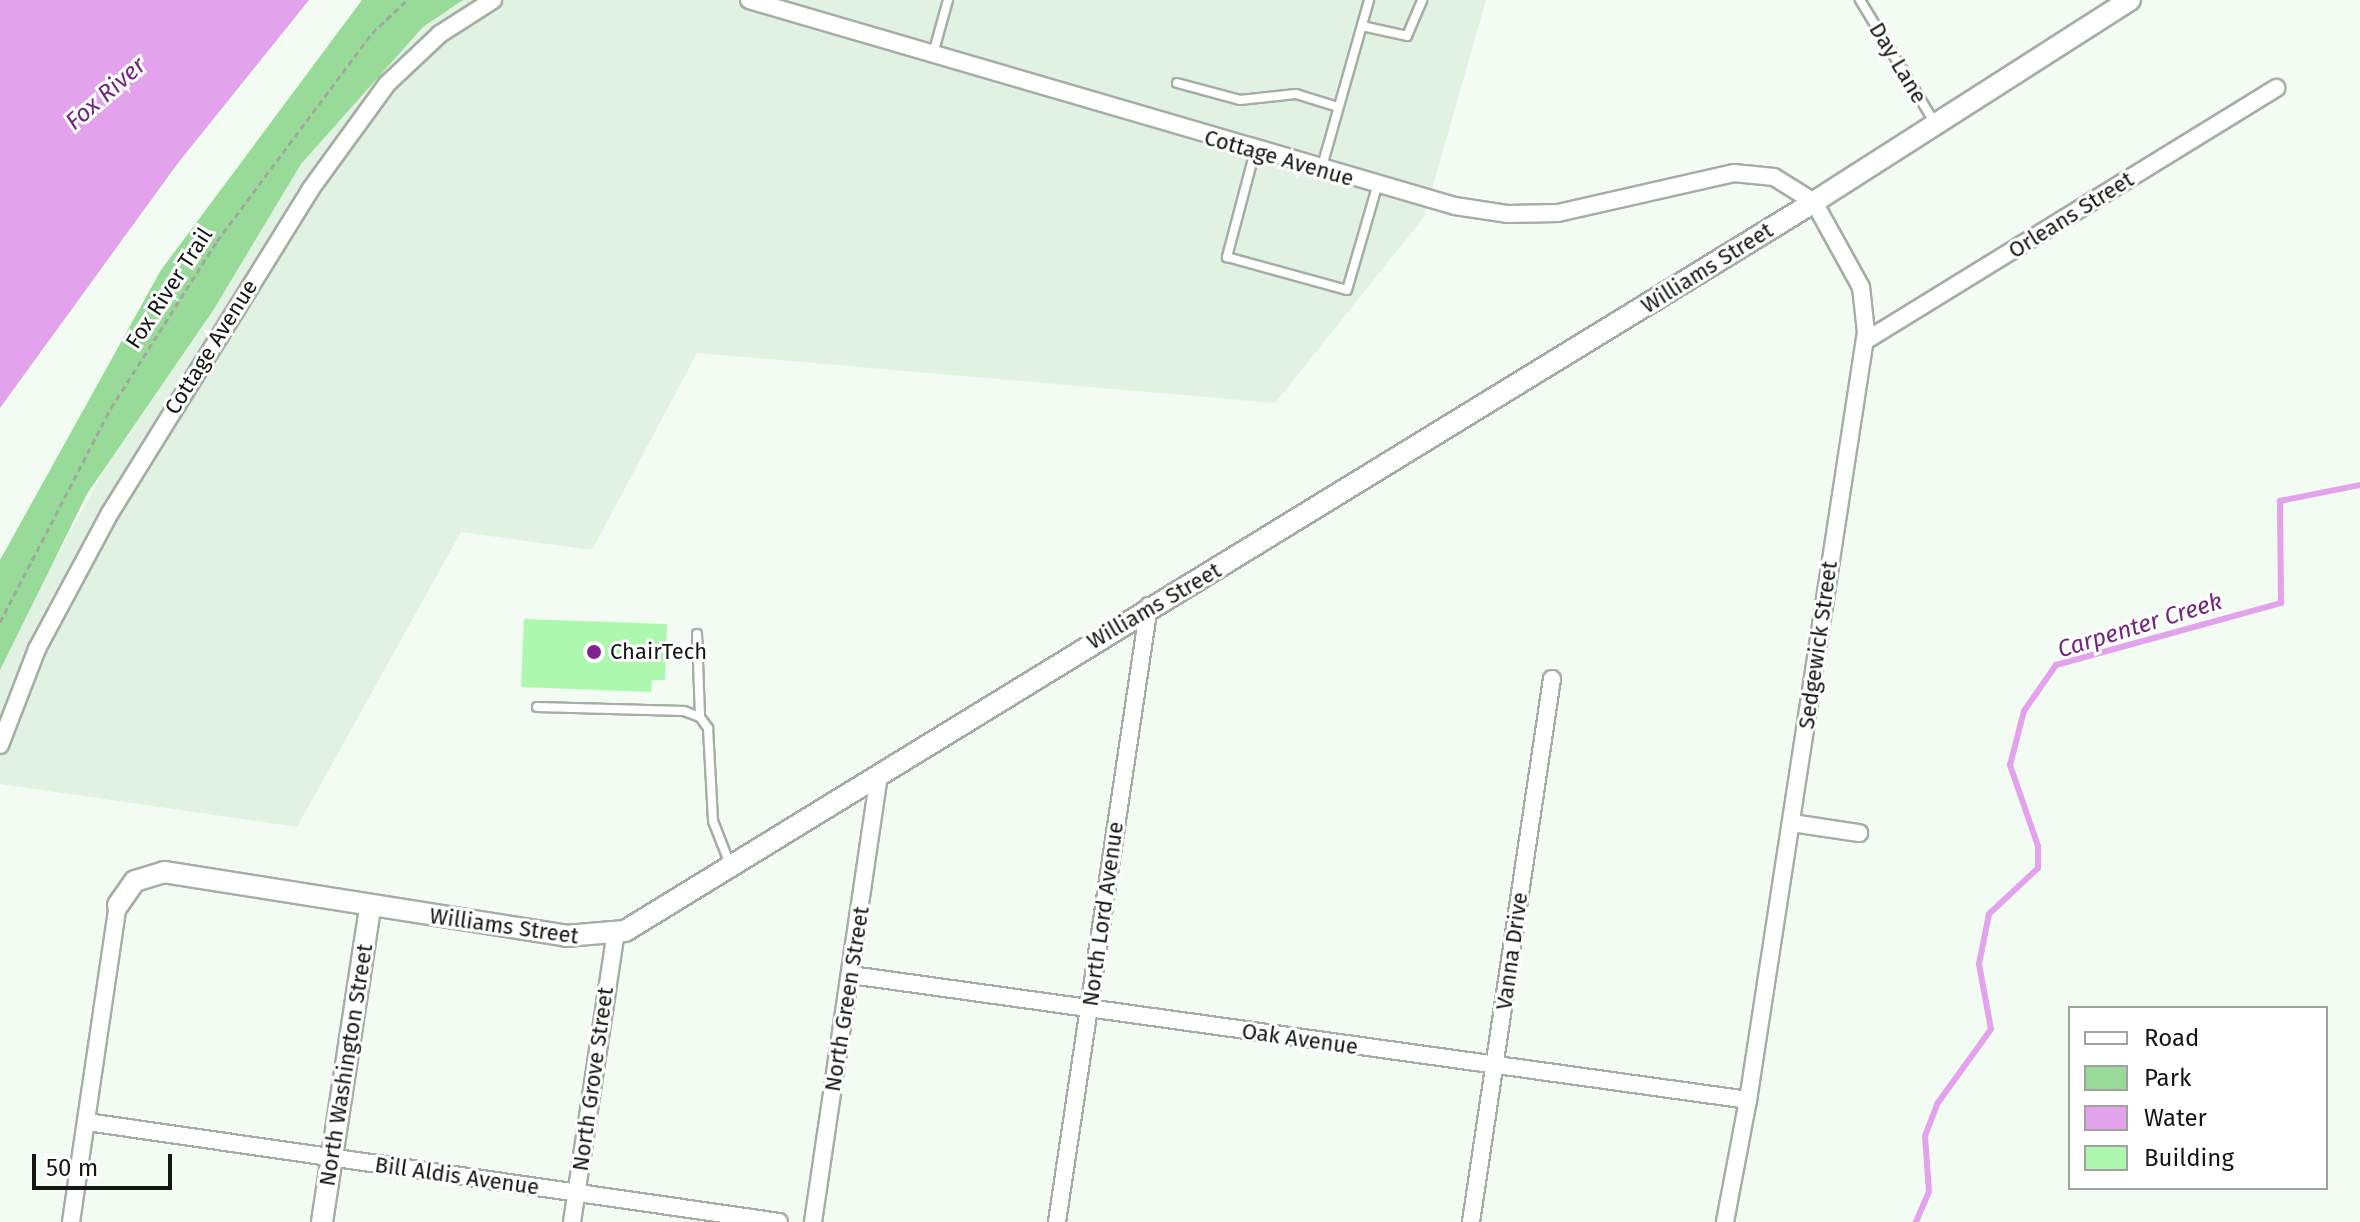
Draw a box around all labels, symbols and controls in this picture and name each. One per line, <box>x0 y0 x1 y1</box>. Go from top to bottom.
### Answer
street label: Day Lane <box>1864 18 1932 108</box>
water label: Fox River <box>60 52 152 136</box>
street label: Cottage Avenue <box>1201 124 1357 192</box>
street label: Orleans Street <box>2004 166 2138 264</box>
street label: Williams Street <box>1636 217 1778 319</box>
street label: Fox River Trail <box>120 223 218 353</box>
street label: Cottage Avenue <box>159 275 263 419</box>
street label: Williams Street <box>1082 557 1226 655</box>
street label: Sedgewick Street <box>1793 559 1843 731</box>
water label: Carpenter Creek <box>2054 587 2226 665</box>
place label: ChairTech <box>610 639 707 665</box>
marker: ChairTech <box>585 643 603 661</box>
street label: North Lord Avenue <box>1077 820 1129 1008</box>
street label: Vanna Drive <box>1491 890 1533 1012</box>
street label: Williams Street <box>428 902 580 950</box>
street label: North Green Street <box>819 905 875 1093</box>
street label: North Washington Street <box>314 942 378 1188</box>
street label: North Grove Street <box>567 985 619 1173</box>
legend <box>2068 1006 2328 1190</box>
street label: Oak Avenue <box>1240 1018 1360 1060</box>
text: Road <box>2144 1024 2199 1052</box>
text: Park <box>2144 1064 2191 1092</box>
text: Water <box>2144 1104 2207 1132</box>
scale bar <box>36 1138 176 1188</box>
text: Building <box>2144 1144 2234 1172</box>
street label: Bill Aldis Avenue <box>373 1151 541 1201</box>
text: 50 m <box>46 1154 98 1182</box>

